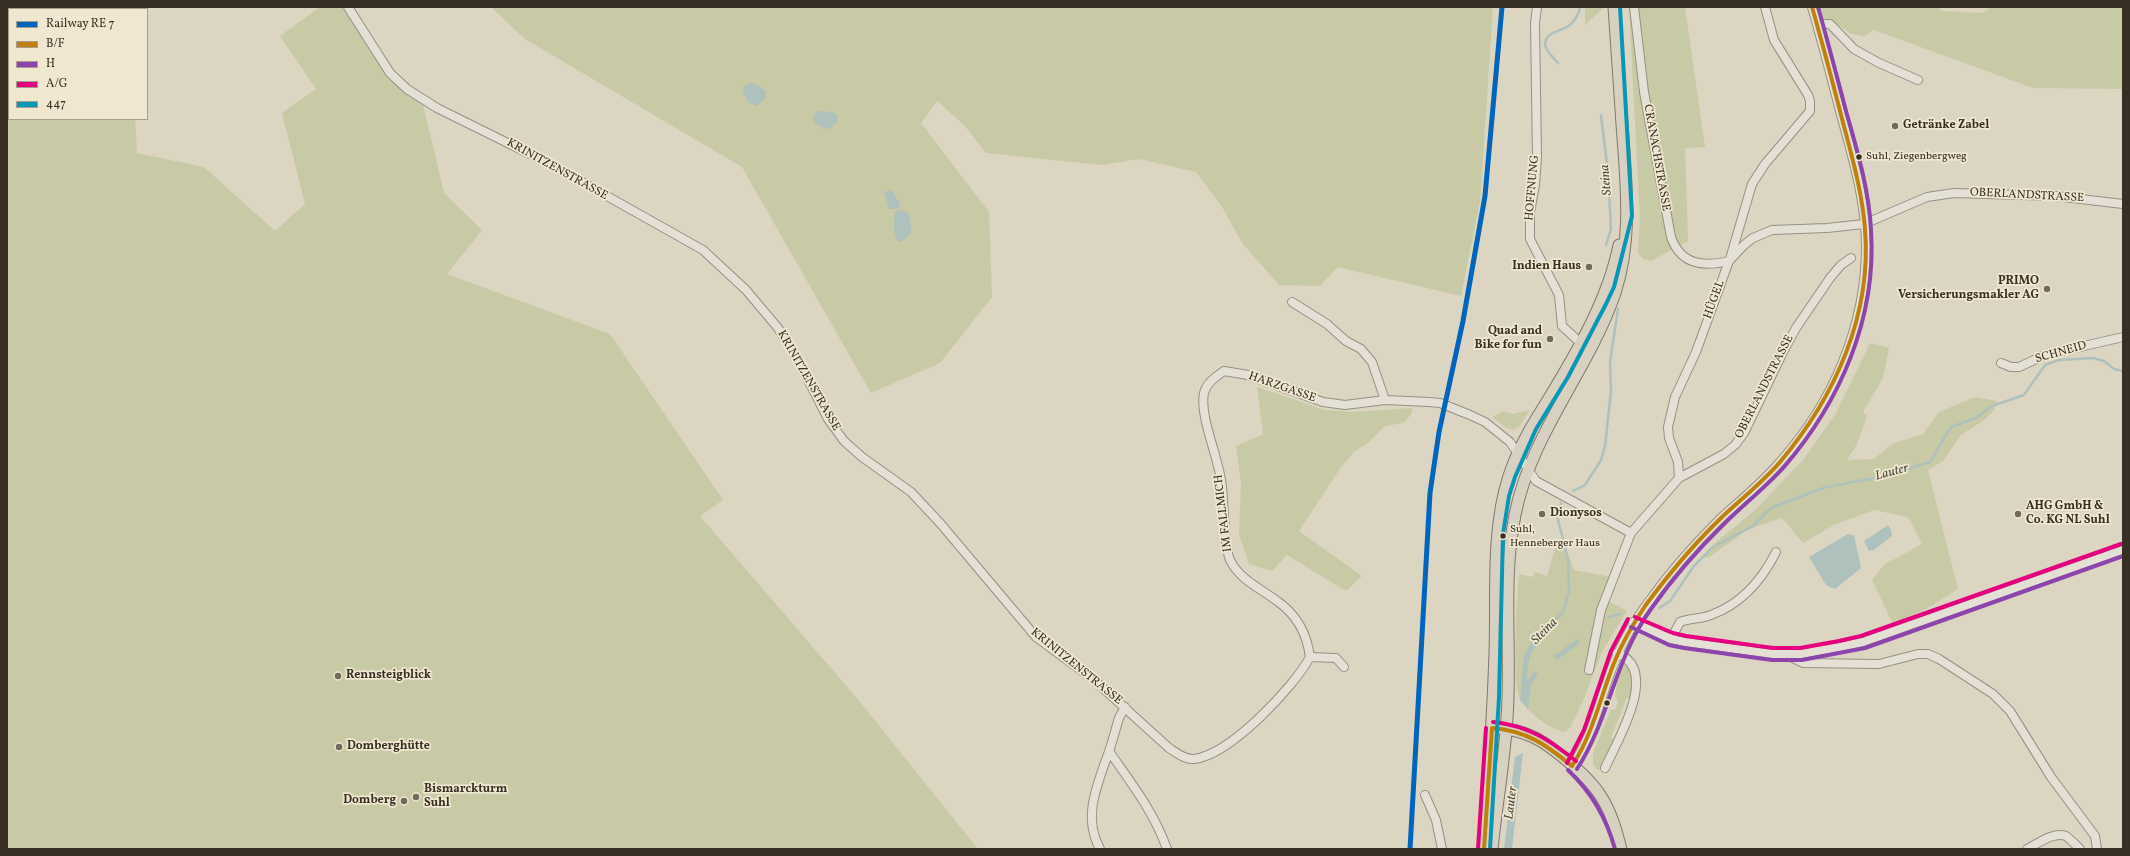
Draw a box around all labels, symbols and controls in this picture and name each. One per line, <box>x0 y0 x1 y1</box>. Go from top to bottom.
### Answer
legend <box>8 8 148 120</box>
text: Railway RE 7 <box>46 16 114 32</box>
text: B/F <box>46 36 65 52</box>
text: H <box>46 56 55 72</box>
text: A/G <box>46 76 68 92</box>
text: 447 <box>46 96 66 112</box>
street label: CRANACHSTRASSE <box>1640 103 1672 213</box>
place label: Getränke Zabel <box>1903 119 1989 133</box>
marker: Getränke Zabel <box>1890 121 1900 131</box>
street label: KRINITZENSTRASSE <box>504 136 610 204</box>
place label: Suhl, Ziegenbergweg <box>1866 150 1967 164</box>
marker: Suhl, Ziegenbergweg <box>1854 152 1864 162</box>
street label: HOFFNUNG <box>1523 155 1543 221</box>
water label: Steina <box>1598 164 1616 196</box>
street label: OBERLANDSTRASSE <box>1969 186 2085 206</box>
place label: Indien Haus <box>1512 260 1581 274</box>
marker: Indien Haus <box>1584 262 1594 272</box>
place label: PRIMO Versicherungsmakler AG <box>1898 275 2039 303</box>
street label: HÜGEL <box>1701 279 1729 321</box>
marker: PRIMO Versicherungsmakler AG <box>2042 284 2052 294</box>
place label: Quad and Bike for fun <box>1475 325 1542 353</box>
street label: KRINITZENSTRASSE <box>773 328 843 434</box>
street label: OBERLANDSTRASSE <box>1733 333 1797 441</box>
marker: Quad and Bike for fun <box>1545 334 1555 344</box>
street label: SCHNEID <box>2034 339 2088 367</box>
street label: HARZGASSE <box>1246 370 1318 406</box>
water label: Lauter <box>1874 461 1910 485</box>
street label: IM FALLMICH <box>1212 473 1236 553</box>
place label: AHG GmbH & Co. KG NL Suhl <box>2026 500 2110 528</box>
place label: Dionysos <box>1550 507 1602 521</box>
marker: Dionysos <box>1537 509 1547 519</box>
marker: AHG GmbH & Co. KG NL Suhl <box>2013 509 2023 519</box>
place label: Suhl, Henneberger Haus <box>1510 523 1600 549</box>
marker: Suhl, Henneberger Haus <box>1498 531 1508 541</box>
water label: Steina <box>1529 615 1561 649</box>
street label: KRINITZENSTRASSE <box>1027 626 1125 708</box>
place label: Rennsteigblick <box>346 669 431 683</box>
marker: Rennsteigblick <box>333 671 343 681</box>
unlabelled marker <box>1602 698 1612 708</box>
place label: Domberghütte <box>347 740 430 754</box>
marker: Domberghütte <box>334 742 344 752</box>
place label: Bismarckturm Suhl <box>424 783 507 811</box>
water label: Lauter <box>1502 785 1522 821</box>
marker: Bismarckturm Suhl <box>411 792 421 802</box>
place label: Domberg <box>343 794 396 808</box>
marker: Domberg <box>399 796 409 806</box>

